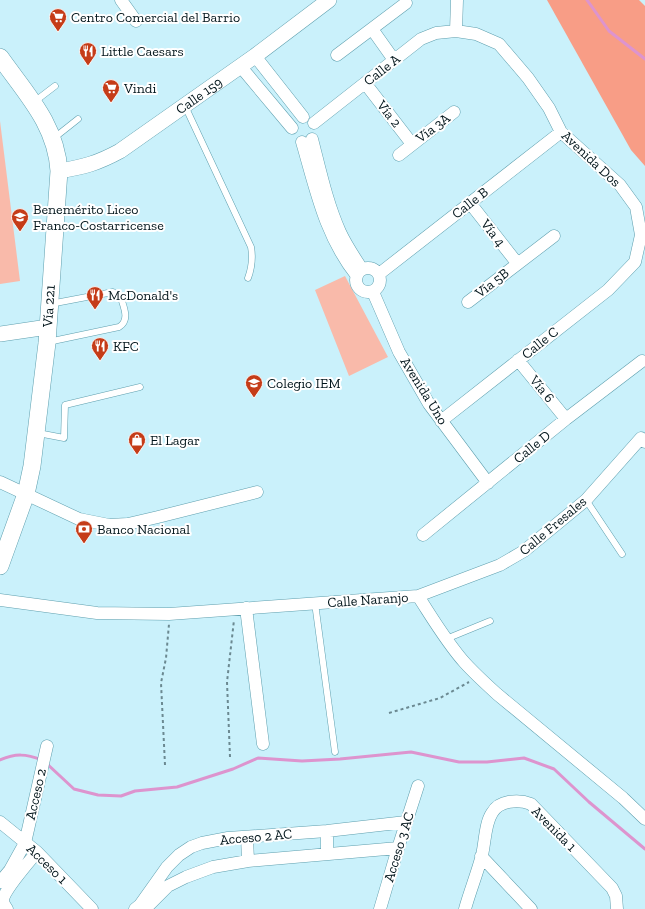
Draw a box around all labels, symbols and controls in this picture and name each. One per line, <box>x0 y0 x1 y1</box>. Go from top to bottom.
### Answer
supermarket icon: Centro Comercial del Barrio <box>48 7 68 32</box>
place label: Centro Comercial del Barrio <box>71 9 240 26</box>
restaurant icon: Little Caesars <box>78 41 98 66</box>
place label: Little Caesars <box>101 43 184 60</box>
street label: Calle A <box>360 50 404 90</box>
street label: Calle 159 <box>172 73 225 118</box>
supermarket icon: Vindi <box>101 78 121 103</box>
place label: Vindi <box>123 80 156 97</box>
street label: Vía 2 <box>372 96 405 131</box>
street label: Vía 3A <box>412 109 454 147</box>
street label: Avenida Dos <box>558 127 624 191</box>
street label: Calle B <box>448 184 492 222</box>
place label: Benemérito Liceo Franco-Costarricense <box>33 201 164 234</box>
school or university icon: Benemérito Liceo Franco-Costarricense <box>10 207 30 232</box>
street label: Vía 4 <box>477 215 509 251</box>
street label: Vía 5B <box>471 265 512 302</box>
street label: Vía 221 <box>39 284 59 329</box>
restaurant icon: McDonald's <box>85 285 105 310</box>
place label: McDonald's <box>108 287 178 304</box>
street label: Calle C <box>518 323 562 363</box>
restaurant icon: KFC <box>90 336 110 361</box>
place label: KFC <box>113 338 139 355</box>
street label: Avenida Uno <box>397 354 451 428</box>
street label: Vía 6 <box>525 371 558 406</box>
school or university icon: Colegio IEM <box>244 373 264 398</box>
place label: Colegio IEM <box>267 375 341 392</box>
street label: Calle D <box>510 427 554 467</box>
shop icon: El Lagar <box>127 430 147 455</box>
place label: El Lagar <box>150 432 200 449</box>
street label: Calle Fresales <box>516 493 590 559</box>
bank icon: Banco Nacional <box>74 519 94 544</box>
place label: Banco Nacional <box>97 521 190 538</box>
street label: Calle Naranjo <box>327 589 409 611</box>
street label: Acceso 2 <box>22 767 50 821</box>
street label: Avenida 1 <box>528 803 581 856</box>
street label: Acceso 3 AC <box>380 810 418 884</box>
street label: Acceso 2 AC <box>219 825 293 849</box>
street label: Acceso 1 <box>23 840 71 888</box>

